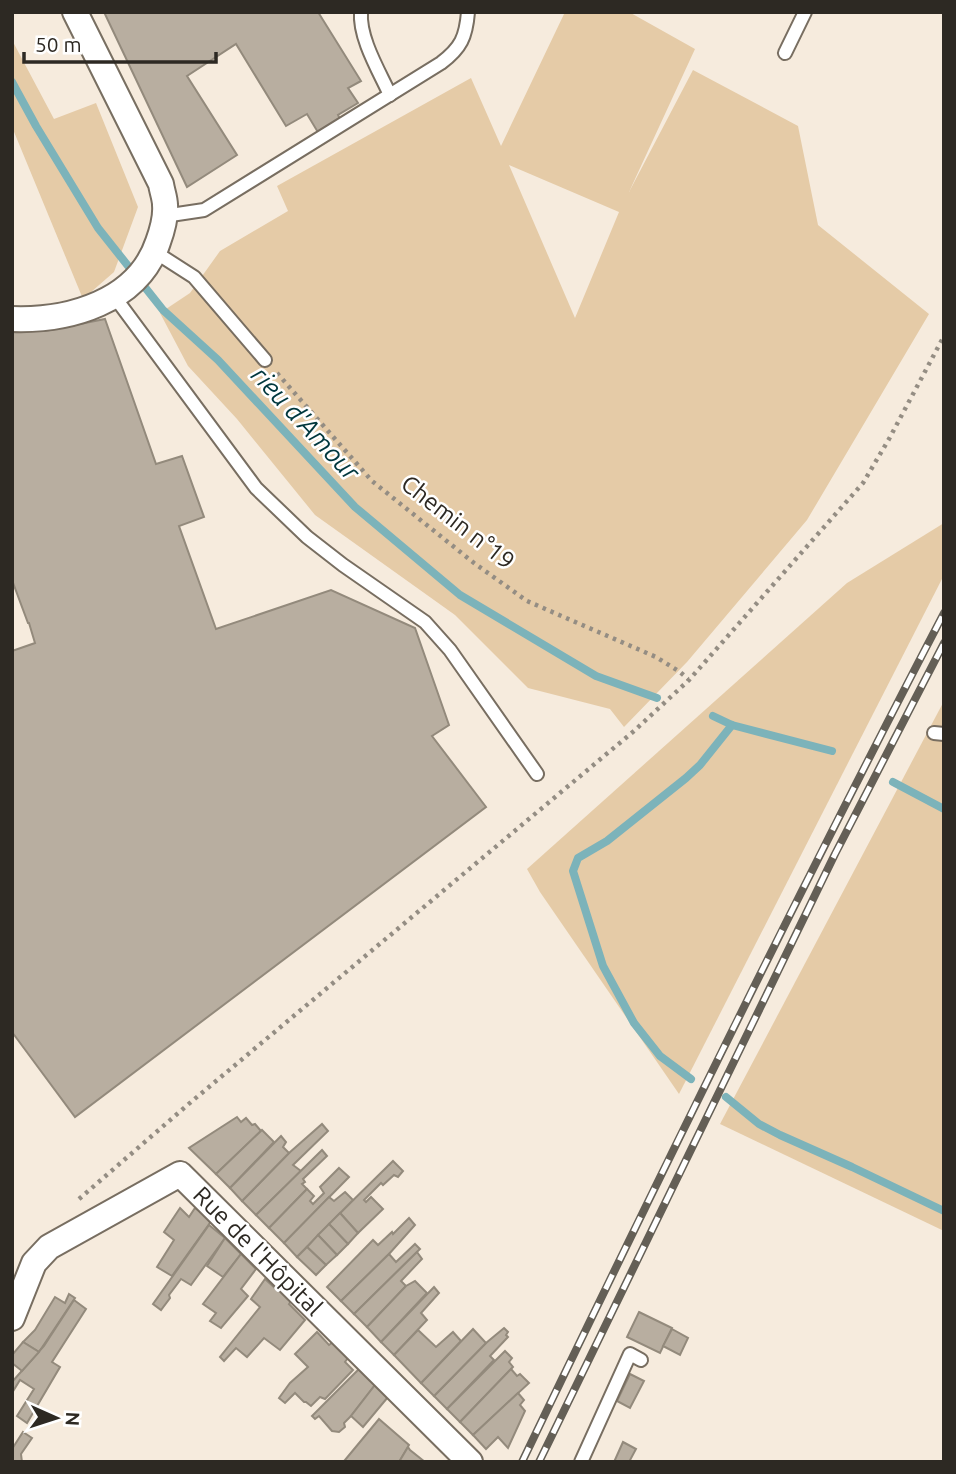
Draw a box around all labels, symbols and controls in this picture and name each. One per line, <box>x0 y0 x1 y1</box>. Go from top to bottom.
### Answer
scale bar <box>24 21 217 65</box>
text: 50 m <box>35 32 82 56</box>
water label: rieu d'Amour <box>246 360 367 487</box>
street label: Chemin n°19 <box>396 470 520 574</box>
street label: Rue de l'Hôpital <box>188 1181 328 1321</box>
north arrow <box>21 1383 91 1453</box>
text: N <box>62 1411 84 1427</box>

